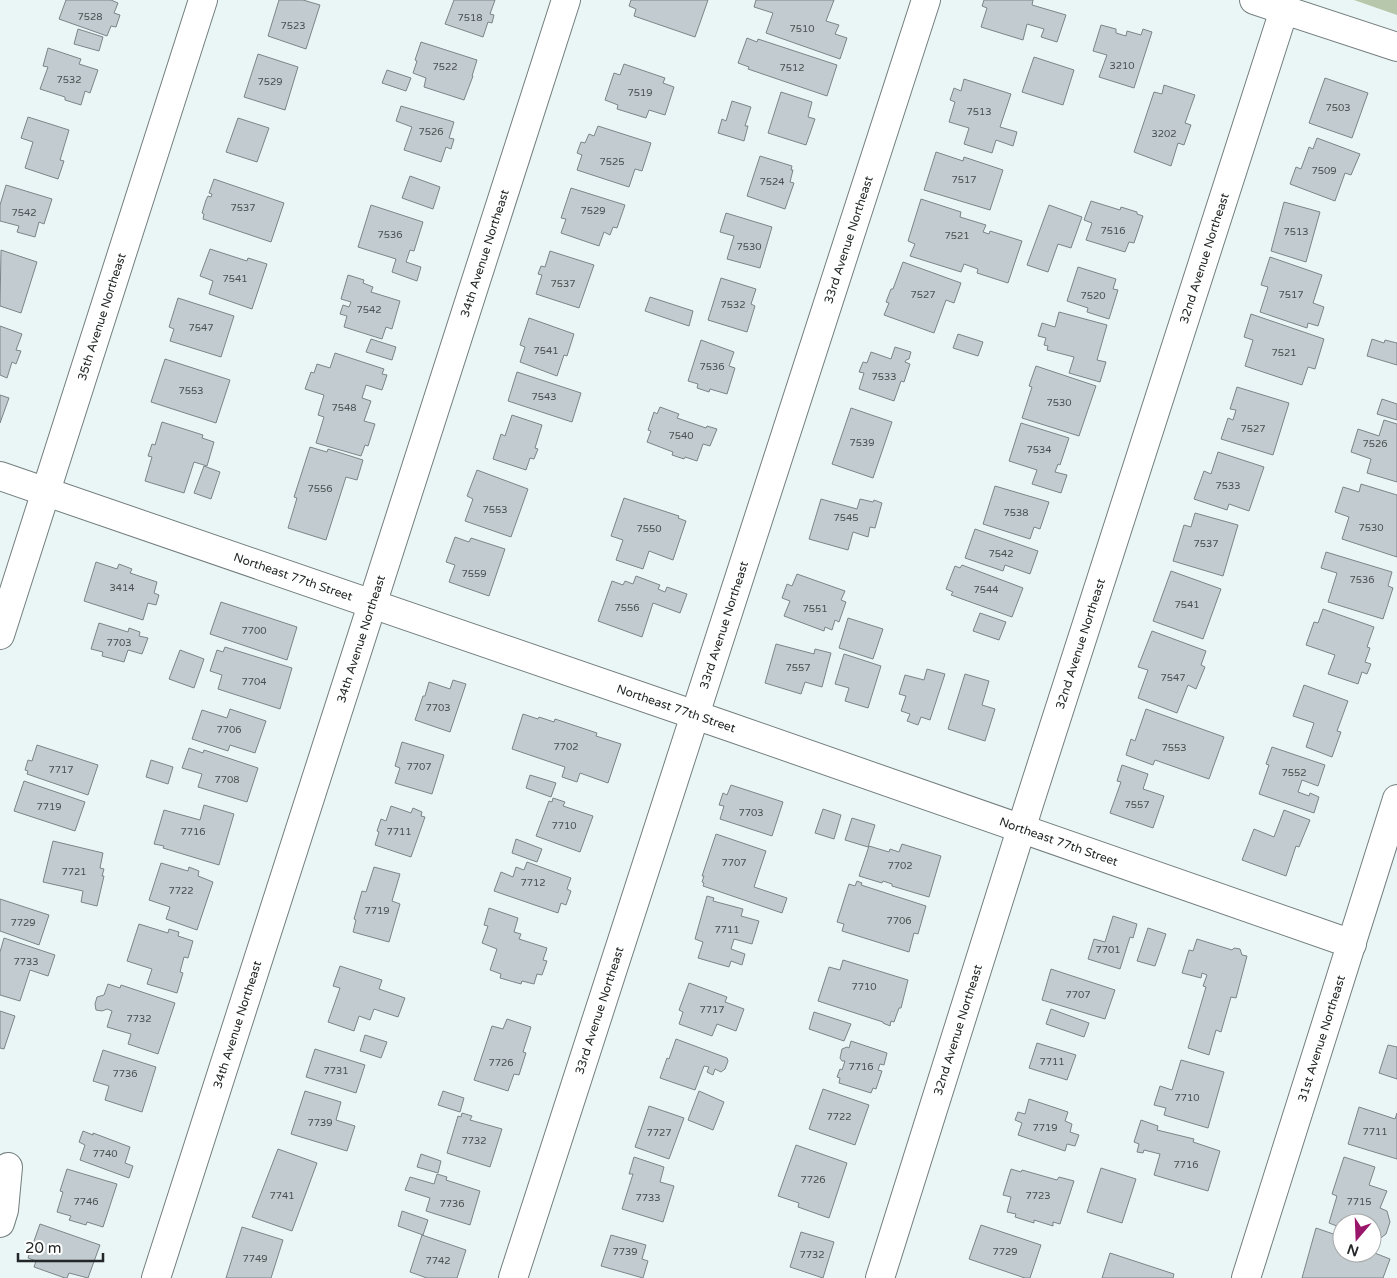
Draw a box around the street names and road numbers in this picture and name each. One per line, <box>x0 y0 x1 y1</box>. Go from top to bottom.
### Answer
street label: 33rd Avenue Northeast <box>821 174 876 306</box>
street label: 34th Avenue Northeast <box>458 187 512 319</box>
street label: 32nd Avenue Northeast <box>1177 191 1232 325</box>
street label: 35th Avenue Northeast <box>75 251 129 383</box>
street label: Northeast 77th Street <box>232 550 355 604</box>
street label: 33rd Avenue Northeast <box>697 559 751 691</box>
street label: 34th Avenue Northeast <box>334 573 388 705</box>
street label: 32nd Avenue Northeast <box>1053 576 1108 711</box>
street label: Northeast 77th Street <box>615 682 738 736</box>
street label: Northeast 77th Street <box>997 814 1120 869</box>
street label: 33rd Avenue Northeast <box>572 945 627 1076</box>
street label: 34th Avenue Northeast <box>210 959 264 1090</box>
street label: 32nd Avenue Northeast <box>931 962 985 1097</box>
street label: 31st Avenue Northeast <box>1295 973 1348 1104</box>

